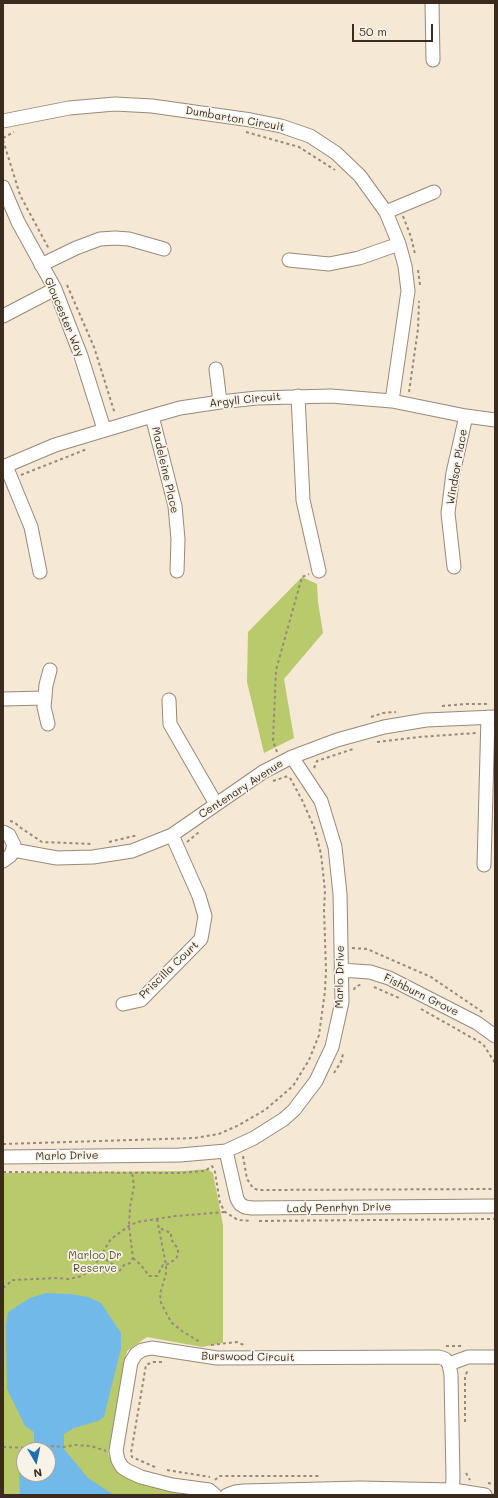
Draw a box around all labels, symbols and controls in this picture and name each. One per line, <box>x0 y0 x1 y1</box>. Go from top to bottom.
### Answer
scale bar <box>354 16 435 42</box>
text: 50 m <box>359 23 387 39</box>
street label: Dumbarton Circuit <box>185 104 285 134</box>
street label: Gloucester Way <box>41 275 87 359</box>
street label: Argyll Circuit <box>209 390 281 410</box>
street label: Madeleine Place <box>149 425 181 515</box>
street label: Windsor Place <box>444 428 470 506</box>
street label: Centenary Avenue <box>196 757 286 821</box>
street label: Priscilla Court <box>137 938 201 1002</box>
street label: Marlo Drive <box>333 945 347 1009</box>
street label: Fishburn Grove <box>381 971 461 1019</box>
street label: Marlo Drive <box>35 1149 99 1163</box>
street label: Lady Penrhyn Drive <box>287 1200 391 1216</box>
park label: Marloo Dr Reserve <box>68 1249 122 1275</box>
street label: Burswood Circuit <box>201 1350 295 1364</box>
north arrow <box>16 1442 56 1482</box>
text: N <box>33 1465 43 1481</box>

